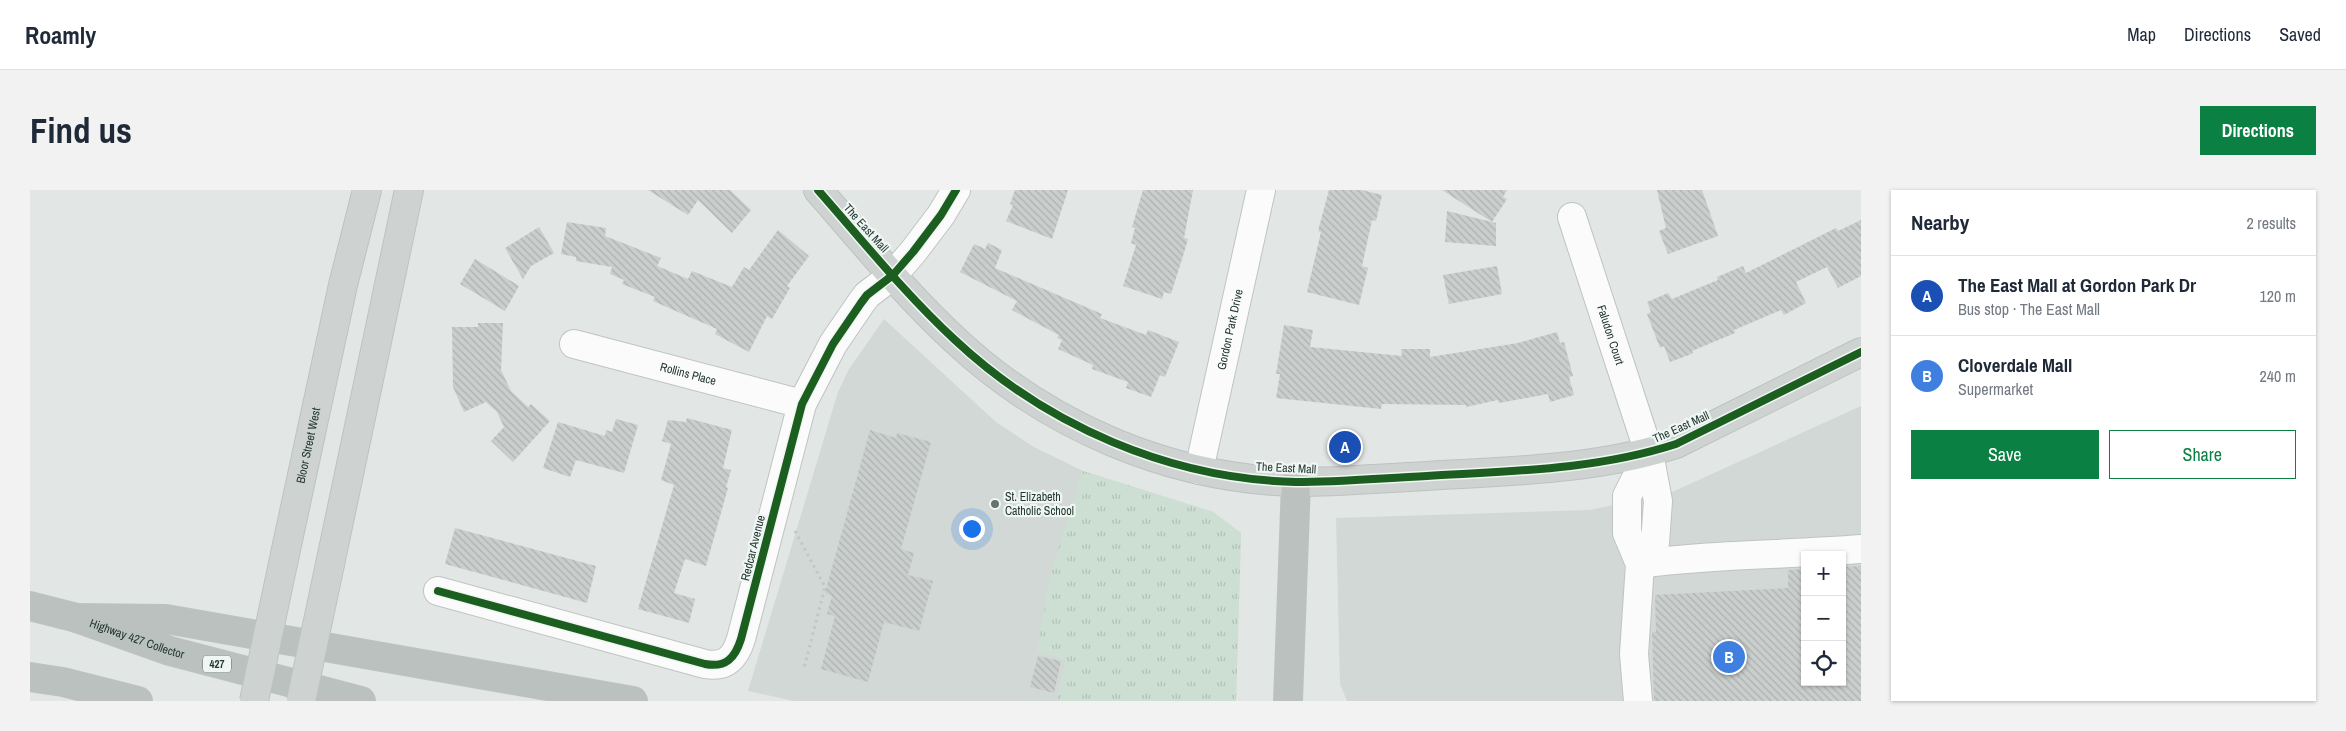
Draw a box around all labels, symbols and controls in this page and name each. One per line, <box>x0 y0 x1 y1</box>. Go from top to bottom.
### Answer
text: Roamly <box>25 19 96 51</box>
text: Map <box>2127 22 2156 47</box>
text: Directions <box>2184 22 2251 47</box>
text: Saved <box>2279 22 2321 47</box>
button: Directions <box>2200 106 2316 155</box>
text: Find us <box>30 107 132 154</box>
street label: The East Mall <box>840 200 892 256</box>
text: Nearby <box>1911 208 1969 237</box>
text: 2 results <box>2246 212 2296 234</box>
text: The East Mall at Gordon Park Dr <box>1958 272 2196 298</box>
text: A <box>1922 285 1932 307</box>
text: 120 m <box>2260 285 2296 307</box>
street label: Gordon Park Drive <box>1213 288 1247 371</box>
text: Bus stop · The East Mall <box>1958 298 2100 320</box>
street label: Faludon Court <box>1593 303 1628 367</box>
text: Cloverdale Mall <box>1958 352 2072 378</box>
street label: Rollins Place <box>658 359 718 389</box>
text: B <box>1922 365 1932 387</box>
text: 240 m <box>2260 365 2296 387</box>
text: Supermarket <box>1958 378 2033 400</box>
street label: Bloor Street West <box>292 406 324 485</box>
street label: The East Mall <box>1650 407 1712 447</box>
pin: A <box>1329 428 1361 466</box>
button: Save <box>1911 430 2099 479</box>
button: Share <box>2109 430 2296 479</box>
street label: The East Mall <box>1256 458 1316 478</box>
place label: St. Elizabeth Catholic School <box>1005 489 1074 519</box>
marker: St. Elizabeth Catholic School <box>989 498 1001 510</box>
street label: Redcar Avenue <box>737 513 769 583</box>
your location <box>959 516 985 542</box>
map controls <box>1801 551 1846 686</box>
button: + <box>1801 551 1846 596</box>
button: − <box>1801 596 1846 641</box>
street label: Highway 427 Collector <box>87 615 187 663</box>
pin: B <box>1713 638 1745 676</box>
button: locate <box>1801 641 1846 686</box>
road number: 427 <box>203 656 231 672</box>

